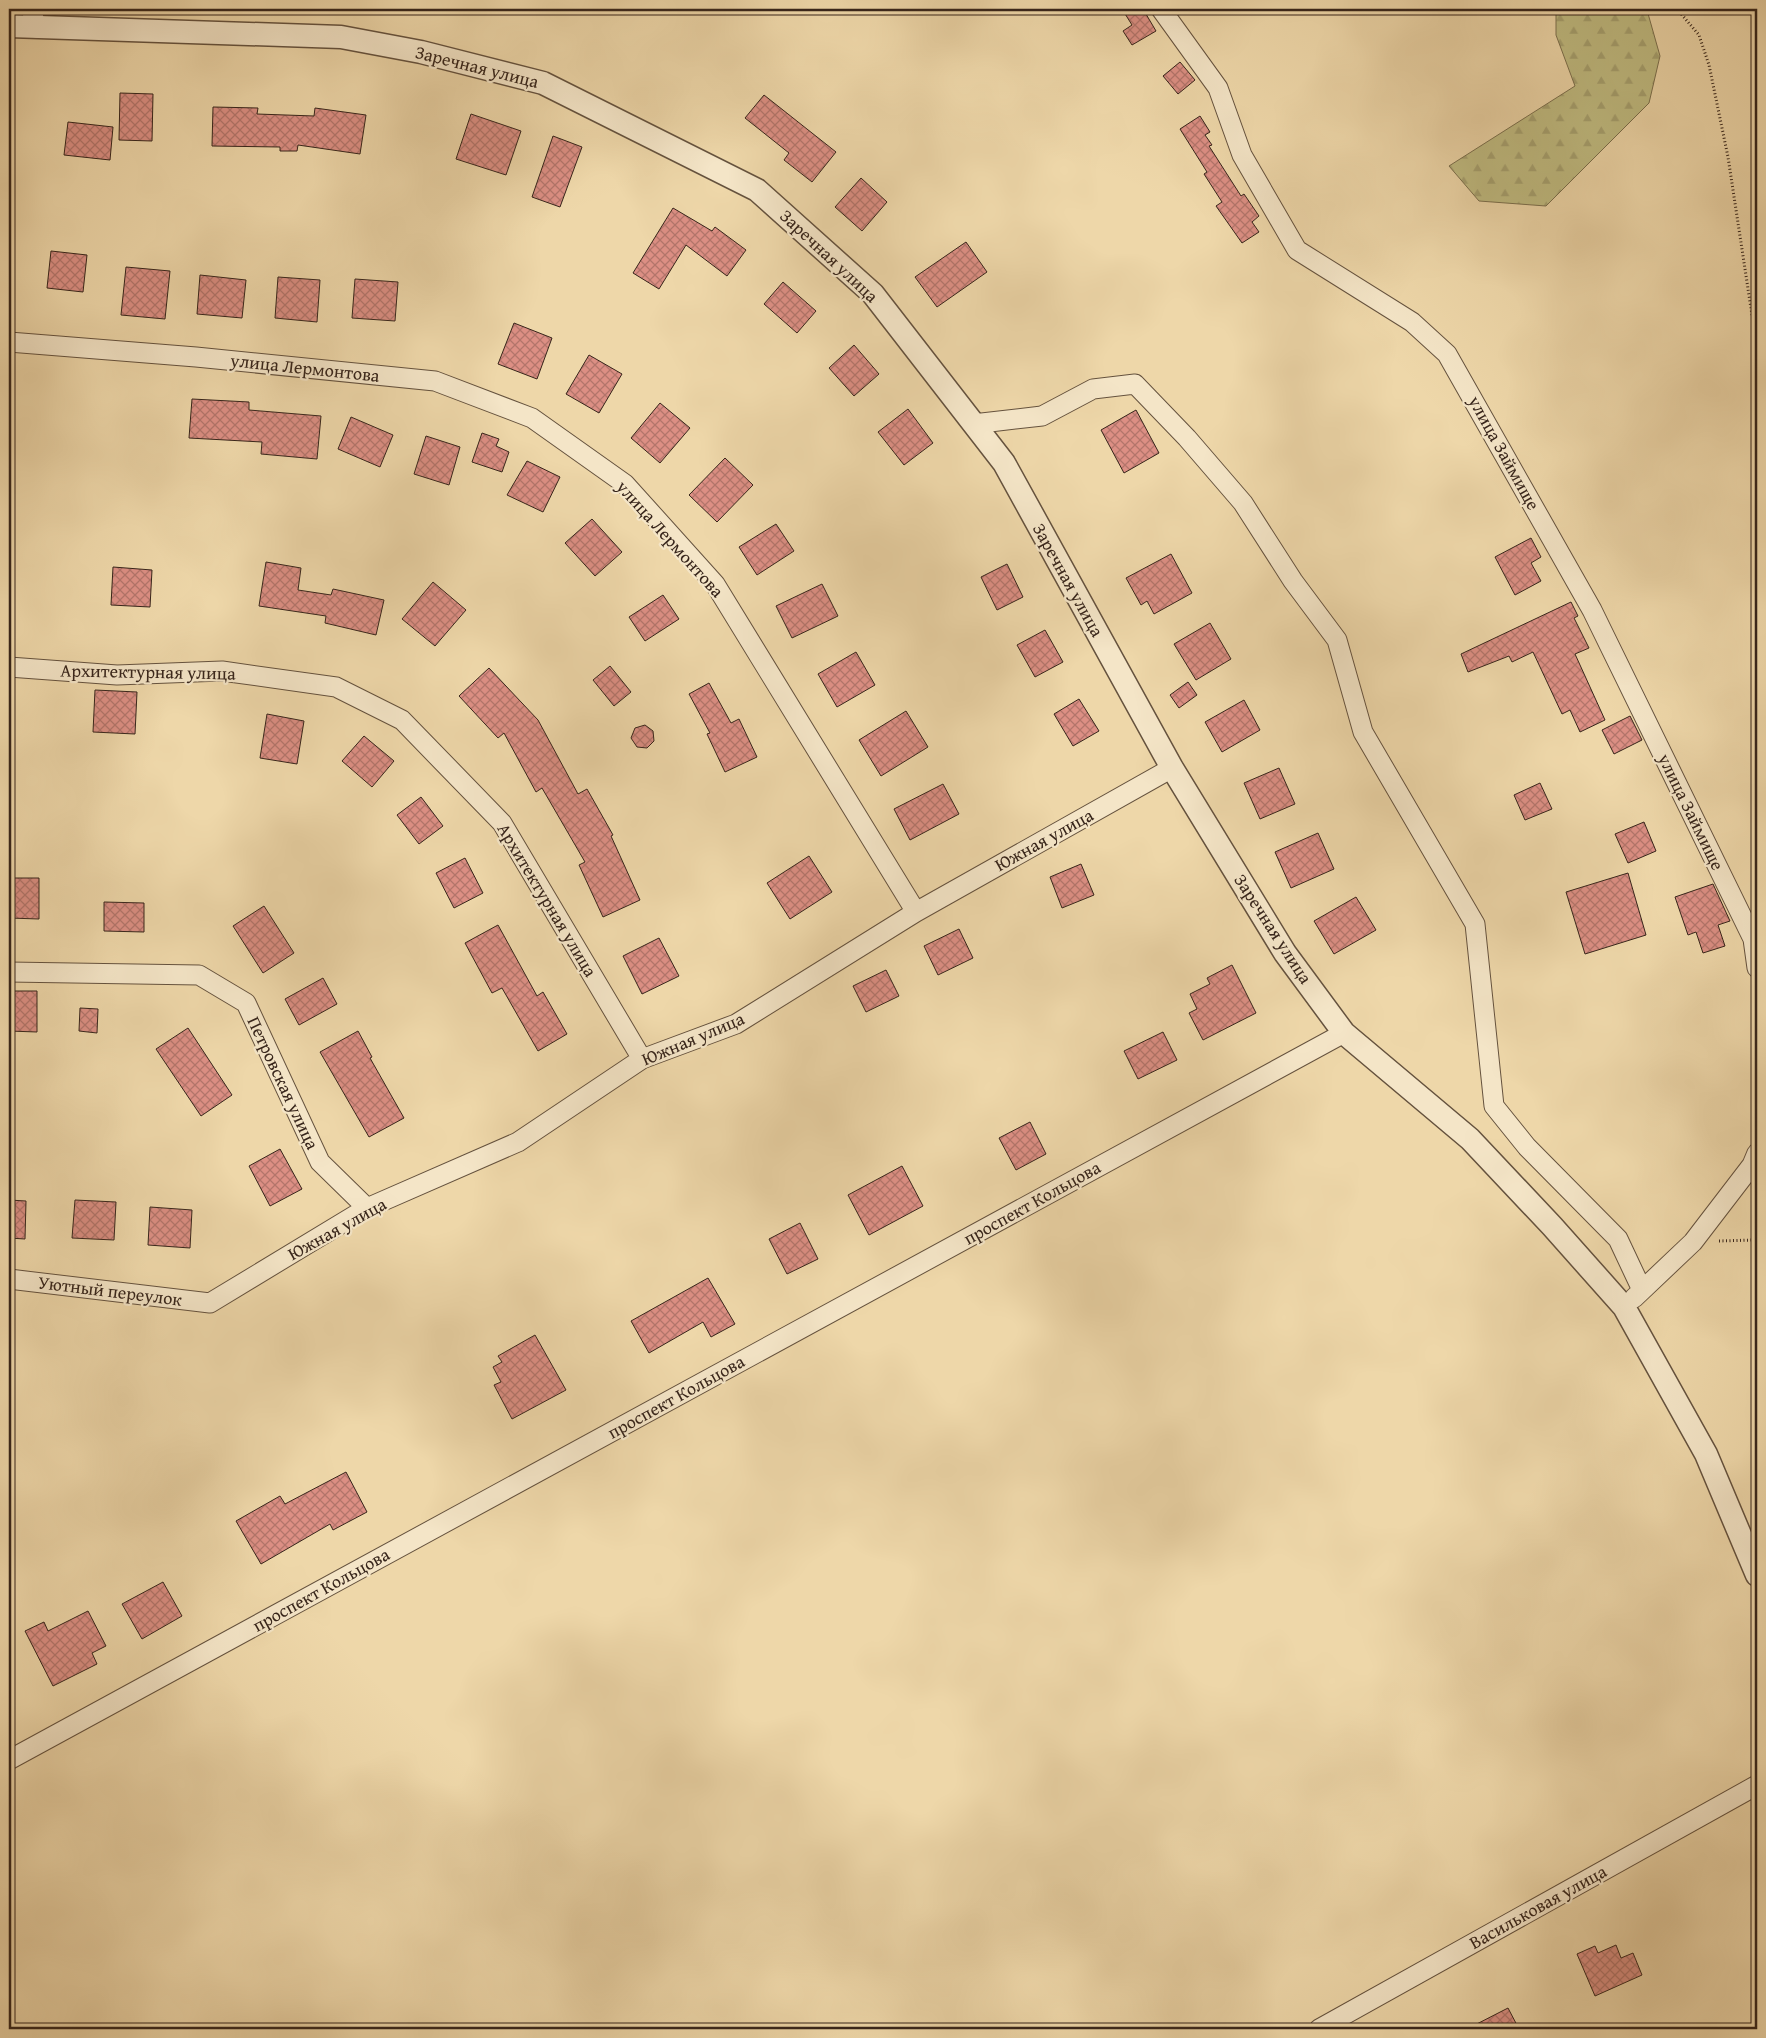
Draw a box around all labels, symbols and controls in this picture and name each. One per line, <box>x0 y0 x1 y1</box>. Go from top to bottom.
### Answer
street label: Заречная улица <box>413 38 542 95</box>
street label: Заречная улица <box>774 203 885 309</box>
street label: улица Лермонтова <box>228 346 381 389</box>
street label: улица Займище <box>1461 390 1547 515</box>
street label: улица Лермонтова <box>610 473 731 604</box>
street label: Заречная улица <box>1026 518 1111 642</box>
street label: Архитектурная улица <box>60 656 236 687</box>
street label: улица Займище <box>1651 748 1731 875</box>
street label: Южная улица <box>989 801 1098 878</box>
street label: Архитектурная улица <box>491 818 604 982</box>
street label: Заречная улица <box>1228 868 1319 989</box>
street label: Южная улица <box>637 1005 749 1072</box>
street label: Петровская улица <box>241 1012 326 1154</box>
street label: проспект Кольцова <box>958 1153 1106 1251</box>
street label: Южная улица <box>282 1190 391 1267</box>
street label: Уютный переулок <box>37 1268 184 1313</box>
street label: проспект Кольцова <box>602 1347 750 1445</box>
street label: проспект Кольцова <box>247 1540 395 1638</box>
street label: Васильковая улица <box>1464 1857 1612 1956</box>

